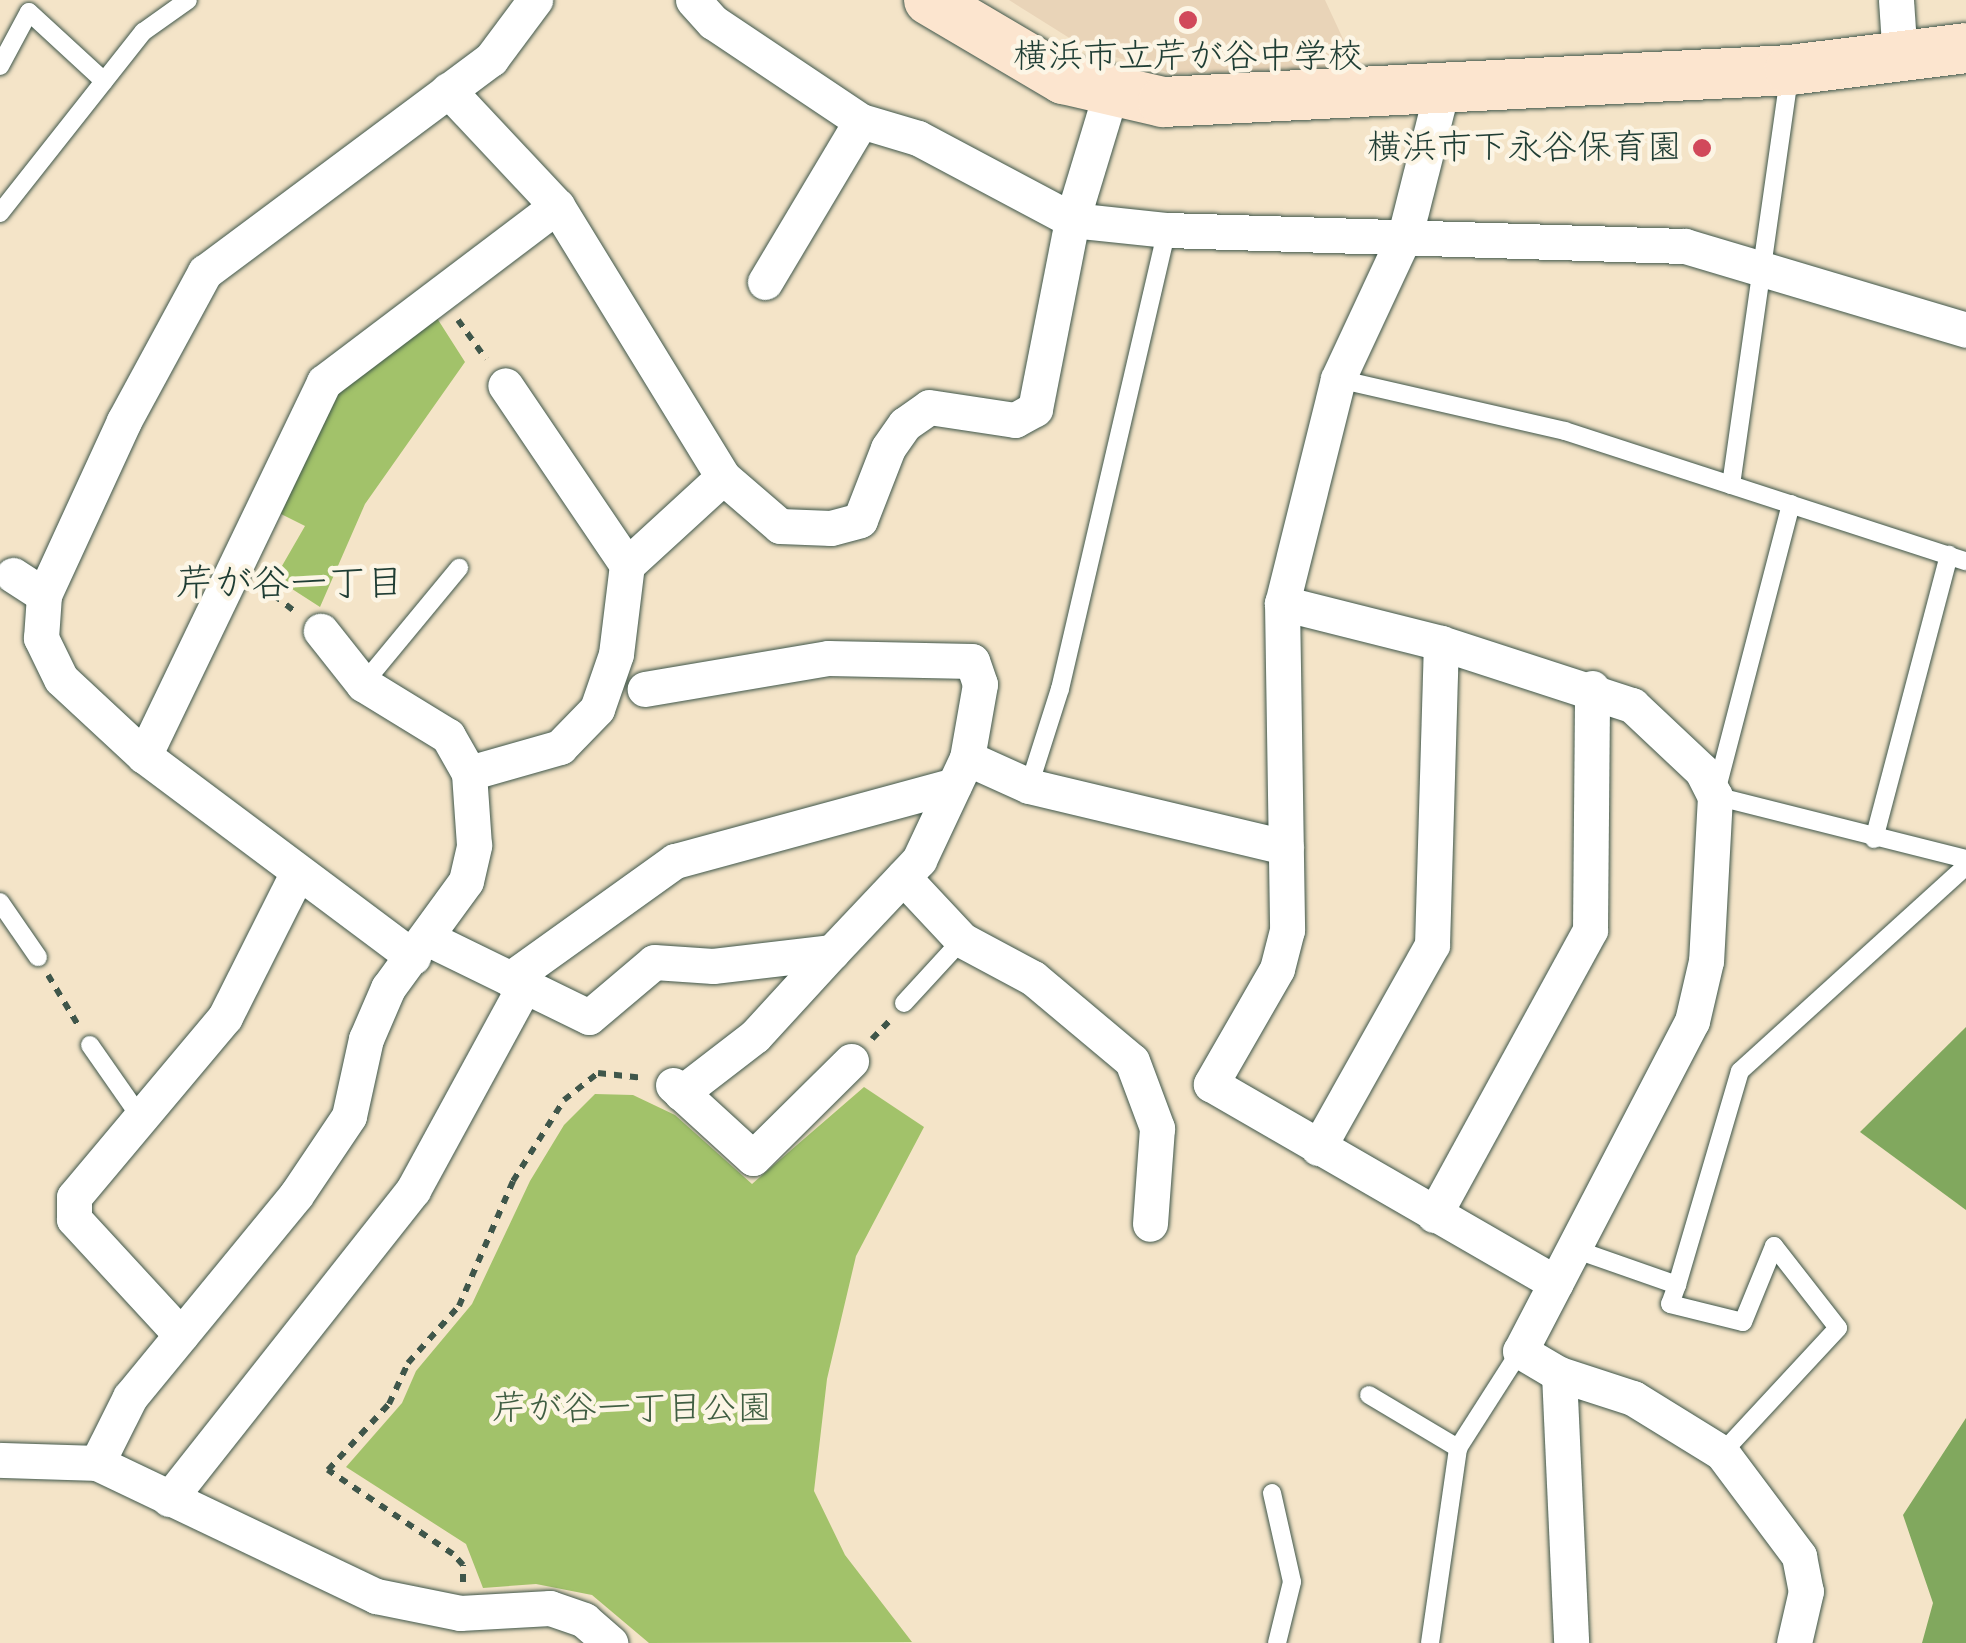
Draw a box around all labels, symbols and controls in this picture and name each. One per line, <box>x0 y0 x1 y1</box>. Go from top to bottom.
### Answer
marker: 横浜市立芹が谷中学校 <box>1177 9 1199 31</box>
place label: 横浜市立芹が谷中学校 <box>1013 36 1363 78</box>
place label: 横浜市下永谷保育園 <box>1367 127 1682 169</box>
marker: 横浜市下永谷保育園 <box>1691 137 1713 159</box>
district label: 芹が谷一丁目 <box>176 562 404 608</box>
park label: 芹が谷一丁目公園 <box>492 1388 772 1430</box>

